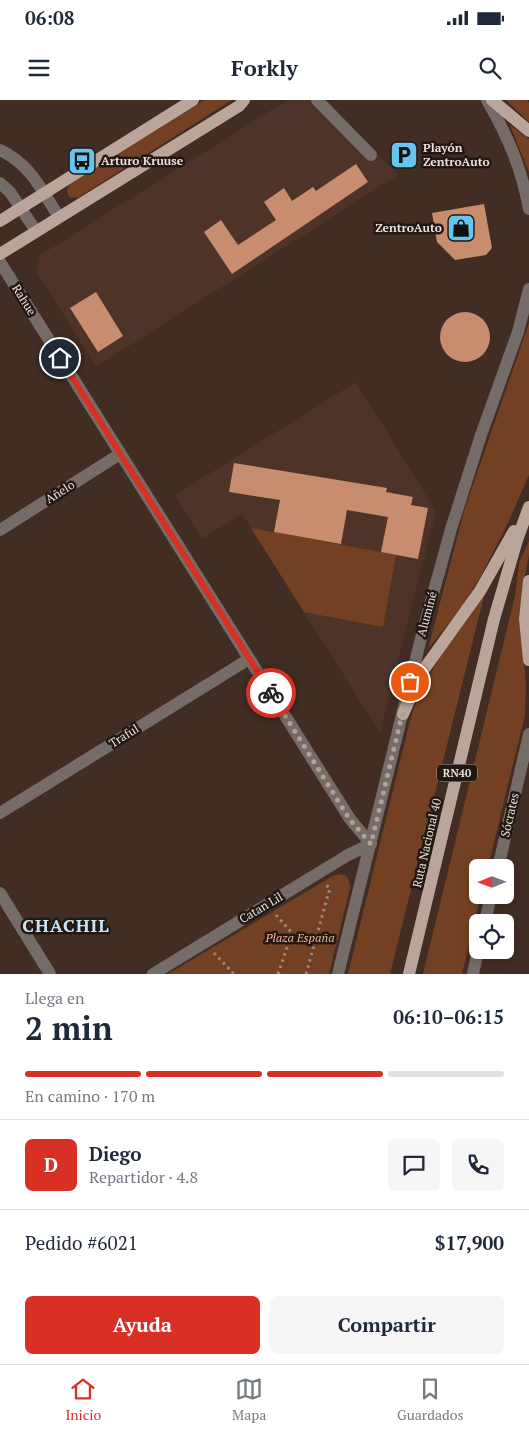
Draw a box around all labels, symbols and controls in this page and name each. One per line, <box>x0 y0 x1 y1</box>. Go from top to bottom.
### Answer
text: 06:08 <box>25 5 74 30</box>
text: Forkly <box>231 53 298 82</box>
icon: menu <box>25 54 53 82</box>
icon: search <box>476 54 504 82</box>
parking icon: Playón ZentroAuto <box>389 140 419 170</box>
place label: Playón ZentroAuto <box>423 140 490 169</box>
bus stop icon: Arturo Kruuse <box>67 146 97 176</box>
place label: Arturo Kruuse <box>101 153 184 168</box>
shop icon: ZentroAuto <box>446 213 476 243</box>
place label: ZentroAuto <box>375 220 442 235</box>
street label: Rahue <box>9 281 40 318</box>
pin <box>39 337 81 379</box>
icon: home <box>46 344 74 372</box>
street label: Añelo <box>42 477 77 506</box>
street label: Aluminé <box>413 590 440 638</box>
pin <box>389 661 431 703</box>
courier <box>246 668 296 718</box>
icon: bag <box>396 668 424 696</box>
icon: bike <box>257 679 285 707</box>
street label: Traful <box>106 720 142 751</box>
road number: RN40 <box>437 764 477 781</box>
street label: Sócrates <box>497 791 522 839</box>
street label: Ruta Nacional 40 <box>409 797 444 889</box>
north arrow <box>469 859 514 904</box>
map controls <box>469 859 514 959</box>
street label: Catan Lil <box>236 889 286 926</box>
district label: CHACHIL <box>22 913 110 937</box>
button: locate <box>469 914 514 959</box>
park label: Plaza España <box>264 930 335 945</box>
text: Llega en <box>25 987 85 1009</box>
text: 06:10–06:15 <box>393 1004 504 1029</box>
text: 2 min <box>25 1007 113 1049</box>
text: En camino · 170 m <box>25 1085 155 1107</box>
button: chat <box>388 1139 440 1191</box>
button: phone <box>452 1139 504 1191</box>
text: Diego <box>89 1141 142 1166</box>
text: D <box>44 1152 58 1177</box>
text: Repartidor · 4.8 <box>89 1166 198 1188</box>
text: Pedido #6021 <box>25 1230 138 1255</box>
text: $17,900 <box>435 1230 504 1255</box>
button: Ayuda <box>25 1296 260 1354</box>
button: Compartir <box>270 1296 504 1354</box>
tab: Inicio <box>65 1375 101 1424</box>
tab: Mapa <box>232 1375 266 1424</box>
tab: Guardados <box>397 1375 464 1424</box>

